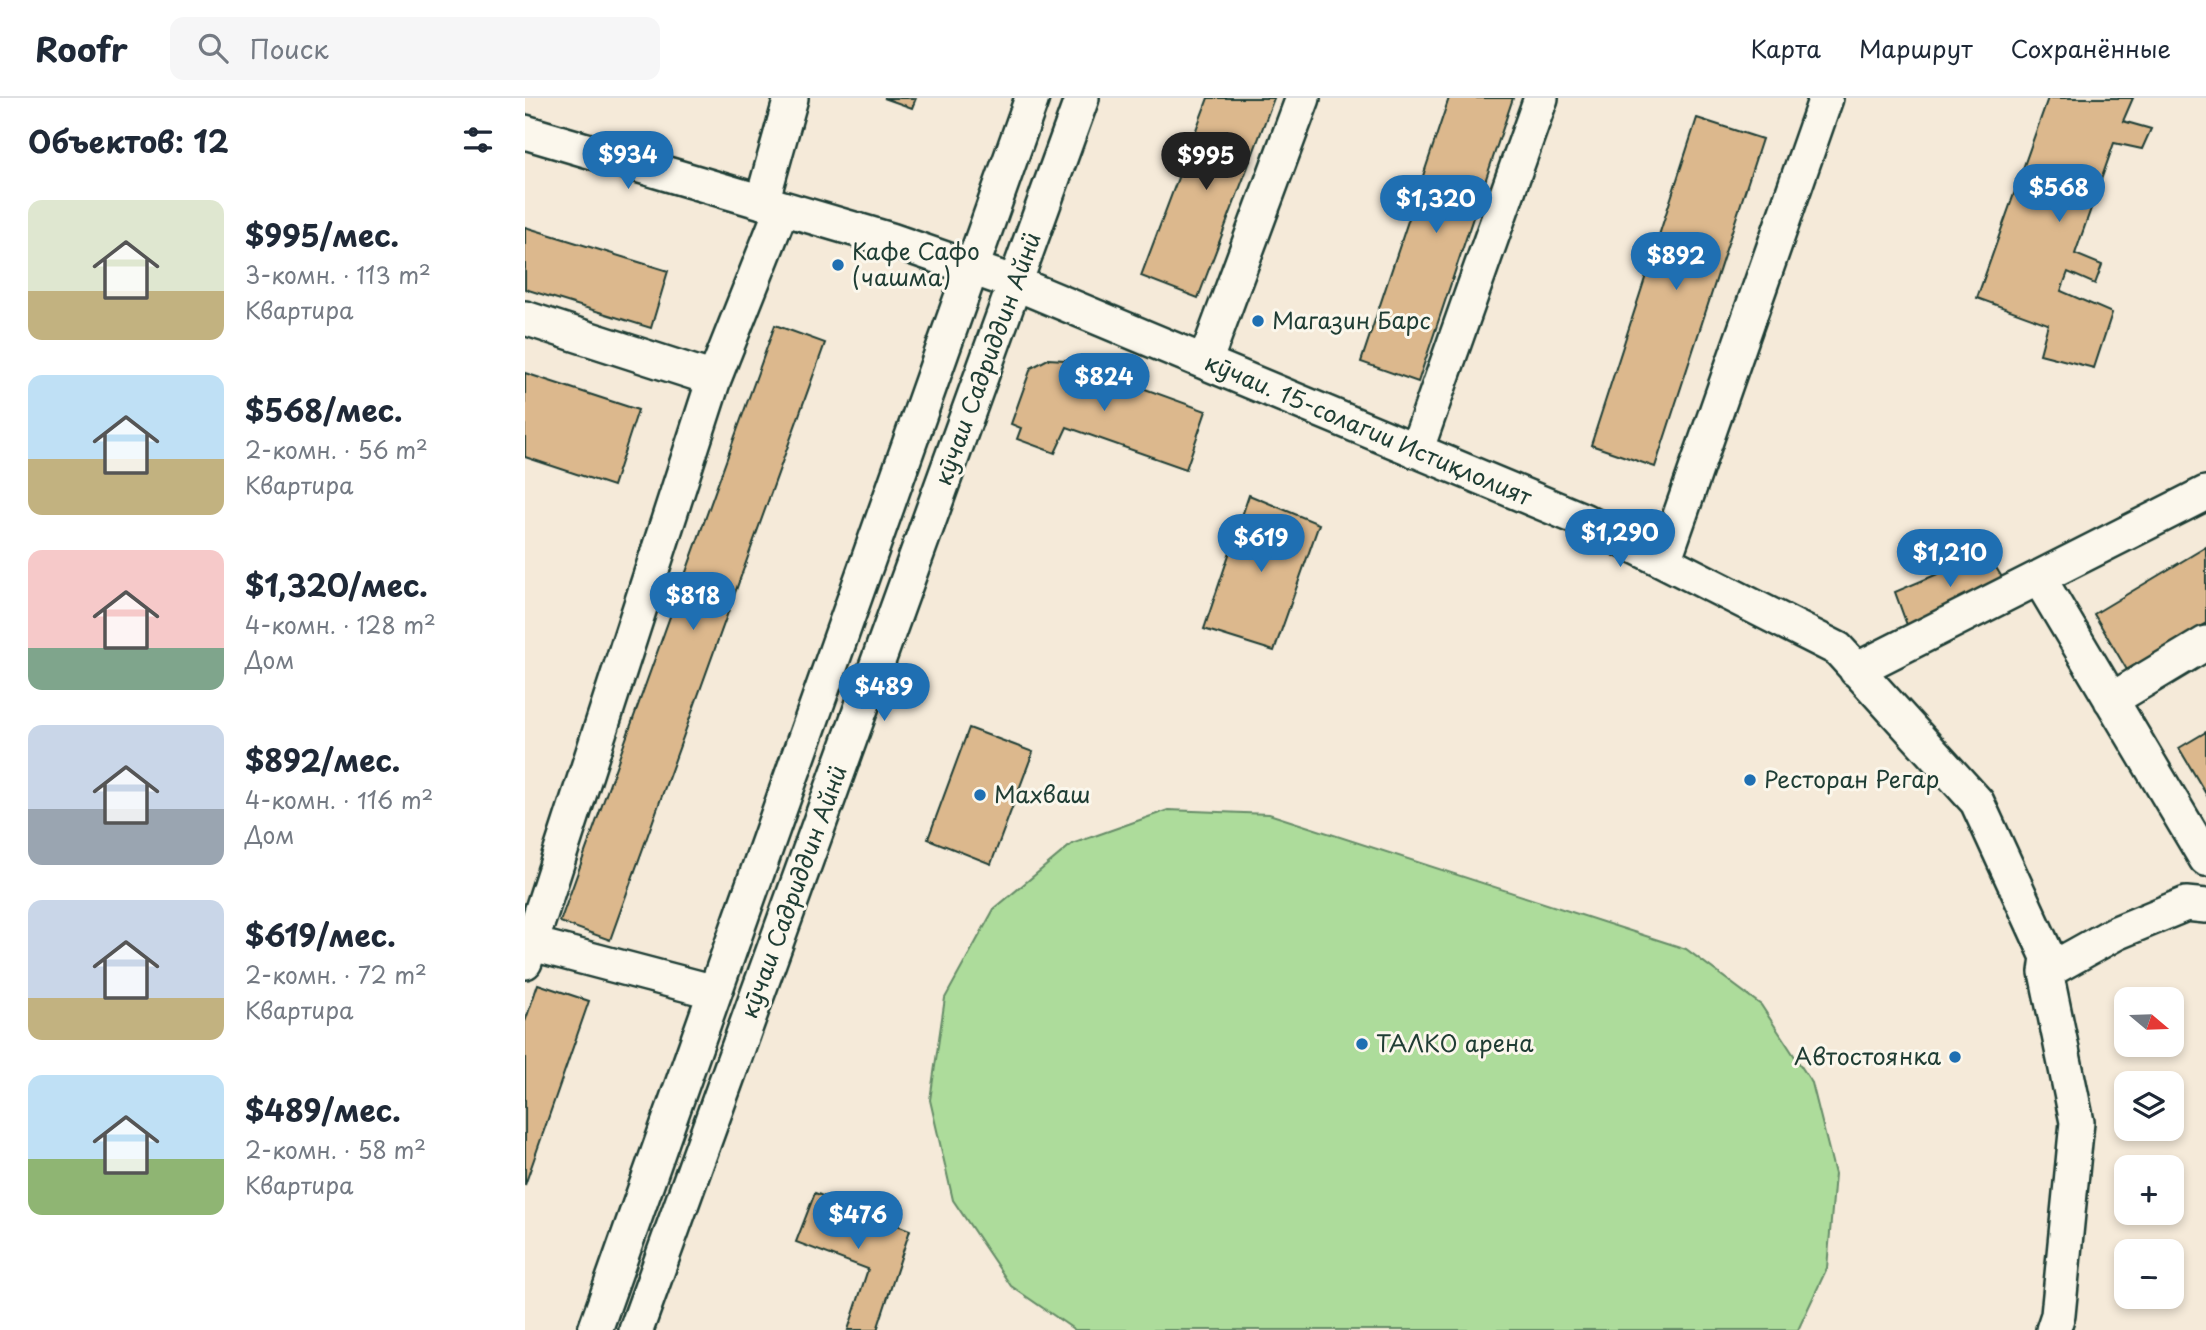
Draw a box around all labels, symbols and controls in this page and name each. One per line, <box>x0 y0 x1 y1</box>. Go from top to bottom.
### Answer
search box <box>170 17 660 80</box>
text: Roofr <box>35 23 128 73</box>
icon: search <box>194 29 232 67</box>
text: Поиск <box>250 29 329 68</box>
text: Карта <box>1750 30 1821 66</box>
text: Маршрут <box>1859 30 1973 66</box>
text: Сохранённые <box>2011 30 2171 66</box>
text: Объектов: 12 <box>28 118 229 163</box>
icon: filters <box>459 121 497 159</box>
pin: $934 <box>587 132 669 191</box>
pin: $995 <box>1165 132 1247 192</box>
text: $934 <box>599 136 657 171</box>
text: $995 <box>1177 137 1235 172</box>
pin: $568 <box>2018 164 2100 224</box>
text: $568 <box>2029 169 2089 204</box>
pin: $1,320 <box>1379 176 1493 235</box>
text: $1,320 <box>1396 180 1476 215</box>
text: $995/мес. <box>245 212 399 257</box>
street label: кӯчаи Садриддин Айнӣ <box>924 227 1049 490</box>
icon: home <box>84 228 168 312</box>
pin: $892 <box>1635 232 1717 292</box>
place label: Кафе Сафо (чашма) <box>852 233 980 294</box>
text: $892 <box>1647 237 1705 272</box>
text: 3-комн. · 113 m² <box>245 257 431 292</box>
marker: Кафе Сафо (чашма) <box>830 257 846 273</box>
text: Квартира <box>245 292 353 327</box>
place label: Магазин Барс <box>1272 302 1431 337</box>
marker: Магазин Барс <box>1250 313 1266 329</box>
street label: кӯчаи. 15-солагии Истиқлолият <box>1200 344 1539 514</box>
pin: $824 <box>1063 354 1145 413</box>
text: $824 <box>1075 358 1133 393</box>
text: $568/мес. <box>245 387 402 432</box>
icon: home <box>84 403 168 487</box>
text: 2-комн. · 56 m² <box>245 432 428 467</box>
text: Квартира <box>245 467 353 502</box>
pin: $1,290 <box>1563 510 1677 569</box>
pin: $619 <box>1220 514 1302 574</box>
text: $1,290 <box>1581 514 1659 549</box>
text: $619 <box>1234 519 1288 554</box>
pin: $1,210 <box>1893 530 2007 589</box>
text: $1,210 <box>1913 534 1987 569</box>
text: $1,320/мес. <box>245 562 428 607</box>
pin: $818 <box>652 573 734 632</box>
text: $818 <box>666 577 720 612</box>
icon: home <box>84 578 168 662</box>
text: 4-комн. · 128 m² <box>245 607 436 642</box>
text: Дом <box>245 642 294 677</box>
pin: $489 <box>843 664 925 723</box>
text: $489 <box>855 668 913 703</box>
text: $892/мес. <box>245 737 400 782</box>
icon: home <box>84 753 168 837</box>
street label: кӯчаи Садриддин Айнӣ <box>730 760 855 1023</box>
place label: Ресторан Регар <box>1764 761 1939 796</box>
marker: Ресторан Регар <box>1742 772 1758 788</box>
place label: Махваш <box>994 776 1090 811</box>
text: 4-комн. · 116 m² <box>245 782 433 817</box>
marker: Махваш <box>972 787 988 803</box>
text: Дом <box>245 817 294 852</box>
text: $619/мес. <box>245 912 396 957</box>
icon: home <box>84 928 168 1012</box>
text: 2-комн. · 72 m² <box>245 957 427 992</box>
north arrow <box>2114 987 2184 1057</box>
map controls <box>2114 987 2184 1309</box>
text: Квартира <box>245 992 353 1027</box>
place label: ТАЛКО арена <box>1376 1025 1534 1060</box>
marker: ТАЛКО арена <box>1354 1036 1370 1052</box>
place label: Автостоянка <box>1794 1038 1942 1073</box>
marker: Автостоянка <box>1947 1049 1963 1065</box>
button: layers <box>2114 1071 2184 1141</box>
text: $489/мес. <box>245 1087 401 1132</box>
icon: home <box>84 1103 168 1187</box>
text: 2-комн. · 58 m² <box>245 1132 426 1167</box>
button: + <box>2114 1155 2184 1225</box>
text: Квартира <box>245 1167 353 1202</box>
pin: $476 <box>817 1192 899 1251</box>
text: $476 <box>829 1196 887 1231</box>
button: − <box>2114 1239 2184 1309</box>

